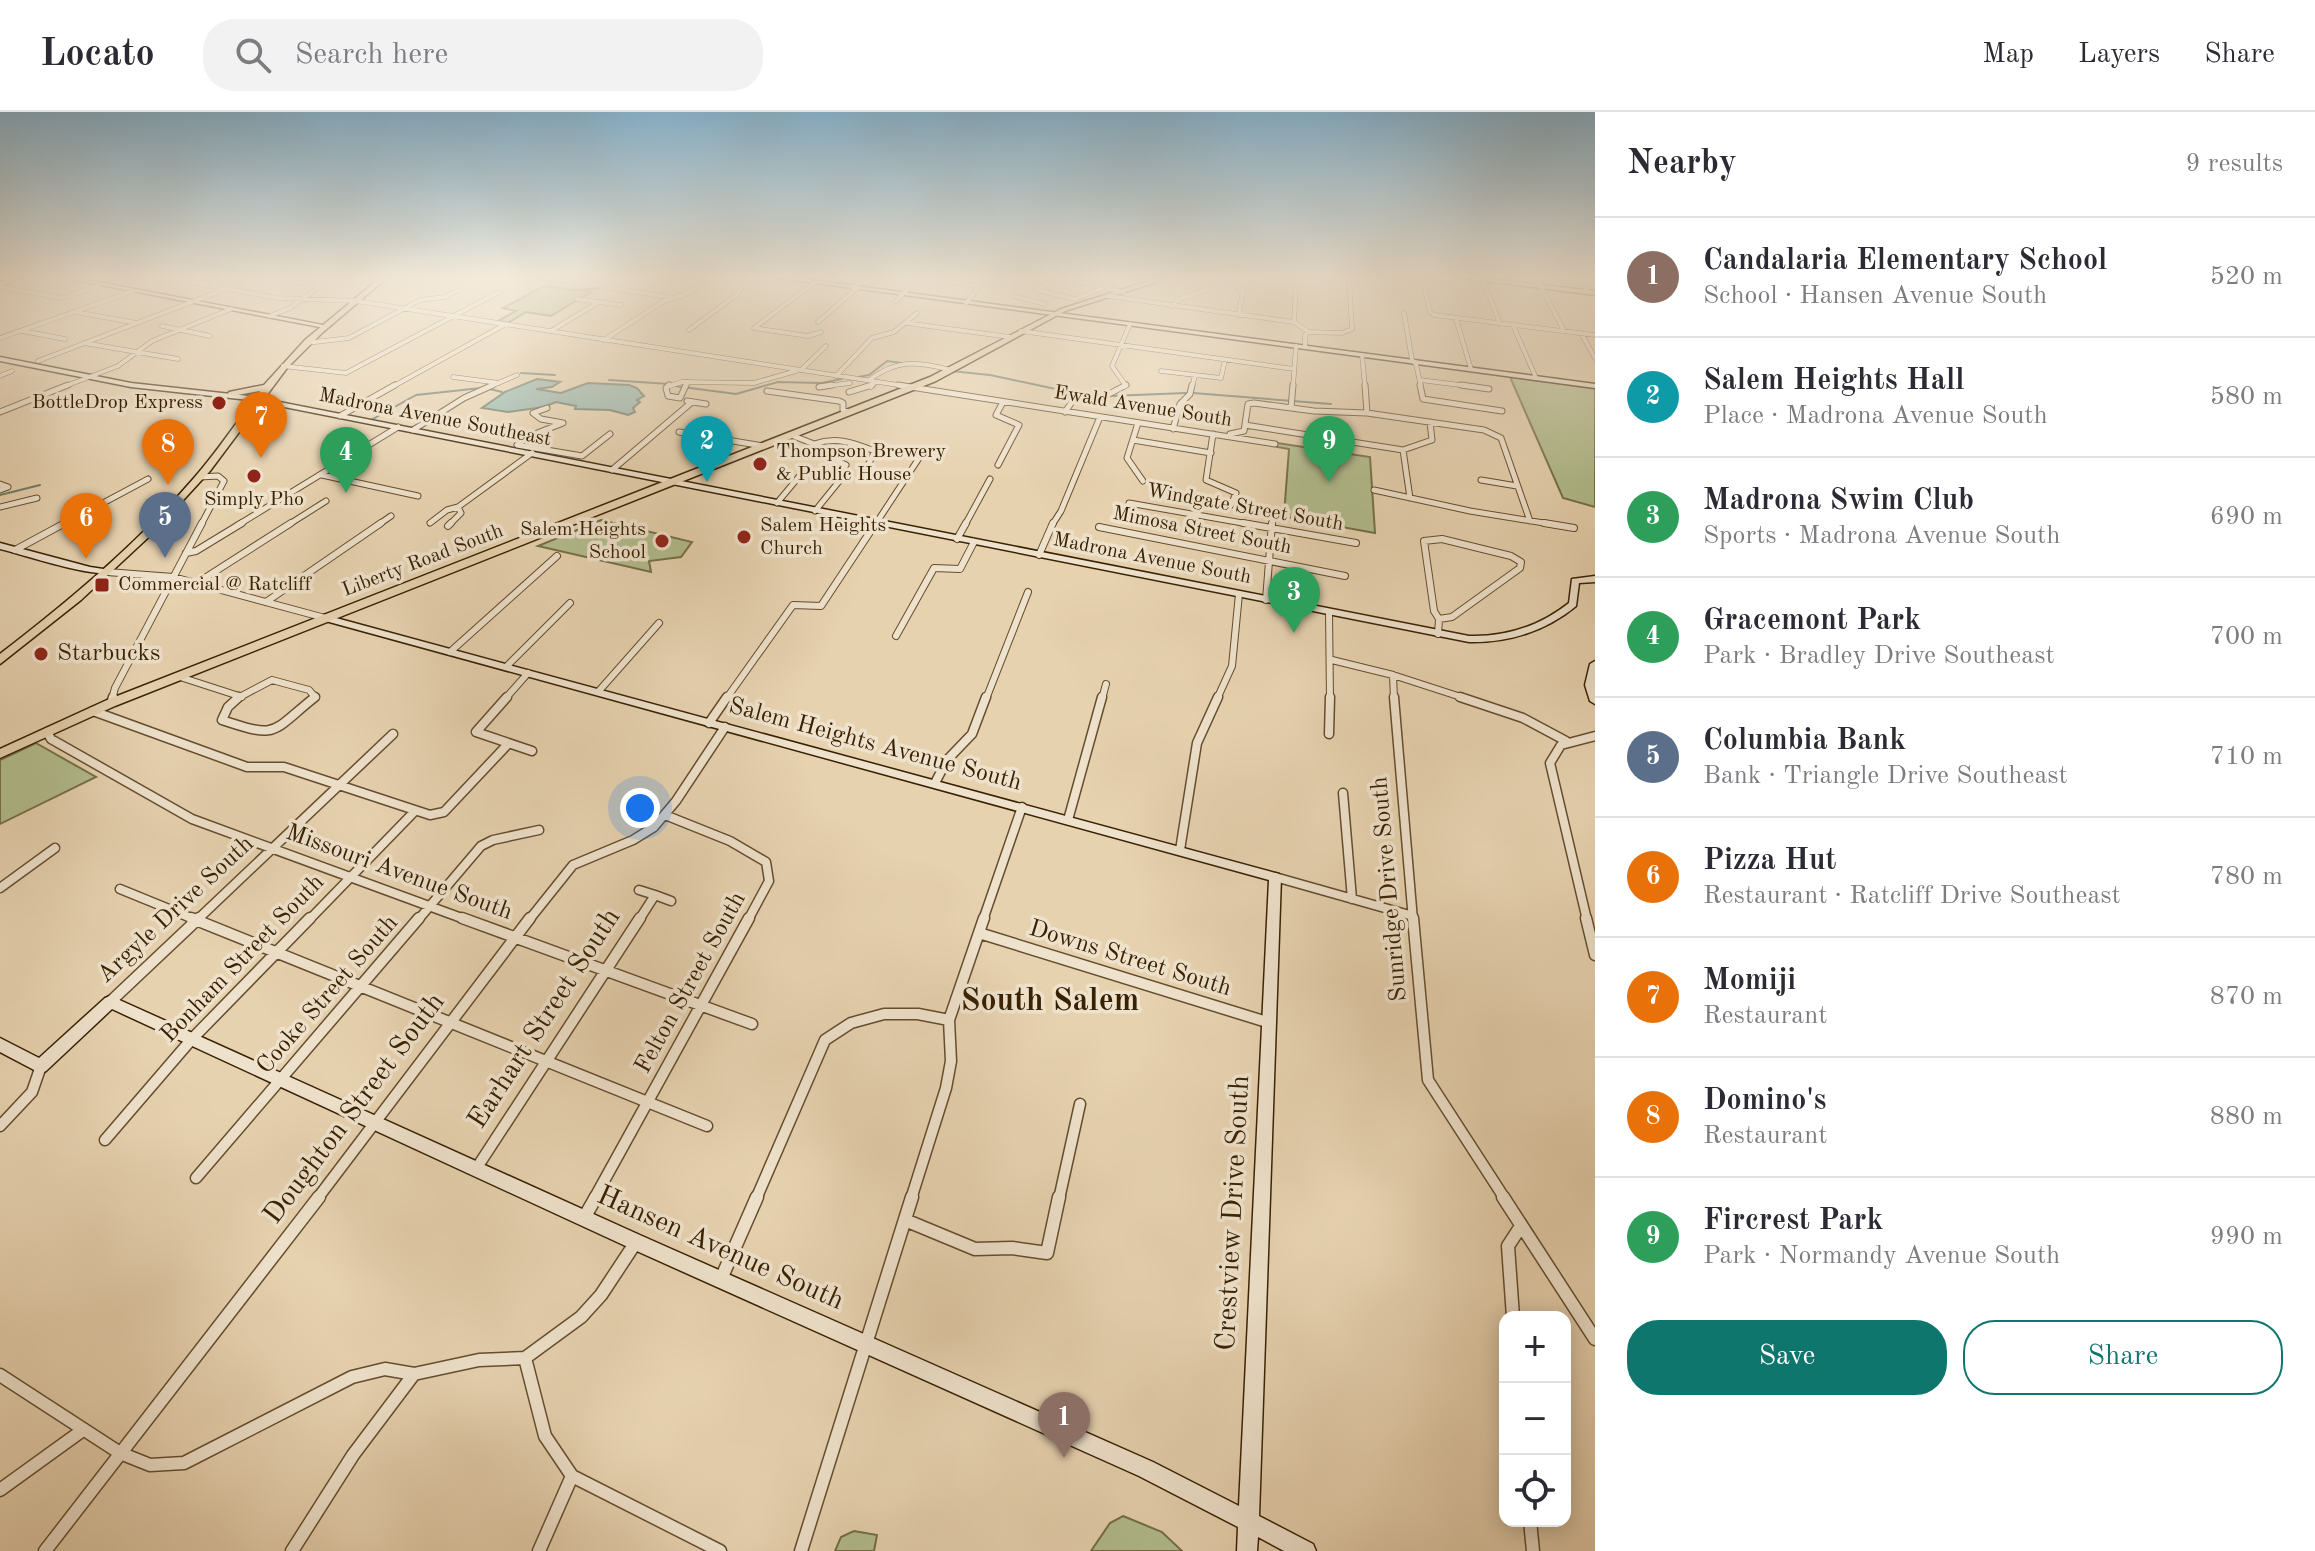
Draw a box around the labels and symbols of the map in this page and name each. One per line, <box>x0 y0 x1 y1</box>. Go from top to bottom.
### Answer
street label: Ewald Avenue South <box>1053 383 1234 431</box>
street label: Madrona Avenue Southeast <box>317 386 553 450</box>
pin: 7 <box>235 392 287 458</box>
place label: BottleDrop Express <box>32 393 203 413</box>
marker: BottleDrop Express <box>210 394 228 412</box>
pin: 2 <box>681 416 733 482</box>
pin: 9 <box>1303 416 1355 482</box>
pin: 8 <box>142 419 194 485</box>
pin: 4 <box>320 427 372 493</box>
place label: Thompson Brewery & Public House <box>776 442 946 485</box>
marker: Thompson Brewery & Public House <box>751 455 769 473</box>
marker: Simply Pho <box>245 467 263 485</box>
street label: Windgate Street South <box>1145 481 1345 535</box>
place label: Simply Pho <box>204 490 304 510</box>
pin: 5 <box>139 492 191 558</box>
pin: 6 <box>60 493 112 559</box>
street label: Mimosa Street South <box>1111 504 1293 558</box>
place label: Salem Heights Church <box>760 516 886 559</box>
place label: Salem Heights School <box>520 520 646 563</box>
street label: Liberty Road South <box>340 521 506 601</box>
marker: Salem Heights Church <box>735 528 753 546</box>
street label: Madrona Avenue South <box>1051 530 1253 588</box>
marker: Salem Heights School <box>653 532 671 550</box>
pin: 3 <box>1268 567 1320 633</box>
place label: Commercial @ Ratcliff <box>118 575 313 595</box>
marker: Commercial @ Ratcliff <box>93 576 111 594</box>
place label: Starbucks <box>57 642 160 666</box>
marker: Starbucks <box>32 645 50 663</box>
street label: Salem Heights Avenue South <box>726 694 1024 796</box>
street label: Sunridge Drive South <box>1368 776 1412 1002</box>
your location <box>620 788 660 828</box>
street label: Missouri Avenue South <box>283 821 515 925</box>
street label: Argyle Drive South <box>93 832 259 988</box>
street label: Bonham Street South <box>157 870 329 1048</box>
street label: Felton Street South <box>631 888 751 1078</box>
street label: Earhart Street South <box>464 904 626 1134</box>
street label: Cooke Street South <box>253 911 403 1079</box>
street label: Downs Street South <box>1026 917 1234 1001</box>
district label: South Salem <box>961 986 1139 1018</box>
street label: Doughton Street South <box>259 988 451 1230</box>
street label: Crestview Drive South <box>1213 1074 1255 1352</box>
street label: Hansen Avenue South <box>592 1182 848 1316</box>
pin: 1 <box>1038 1392 1090 1458</box>

